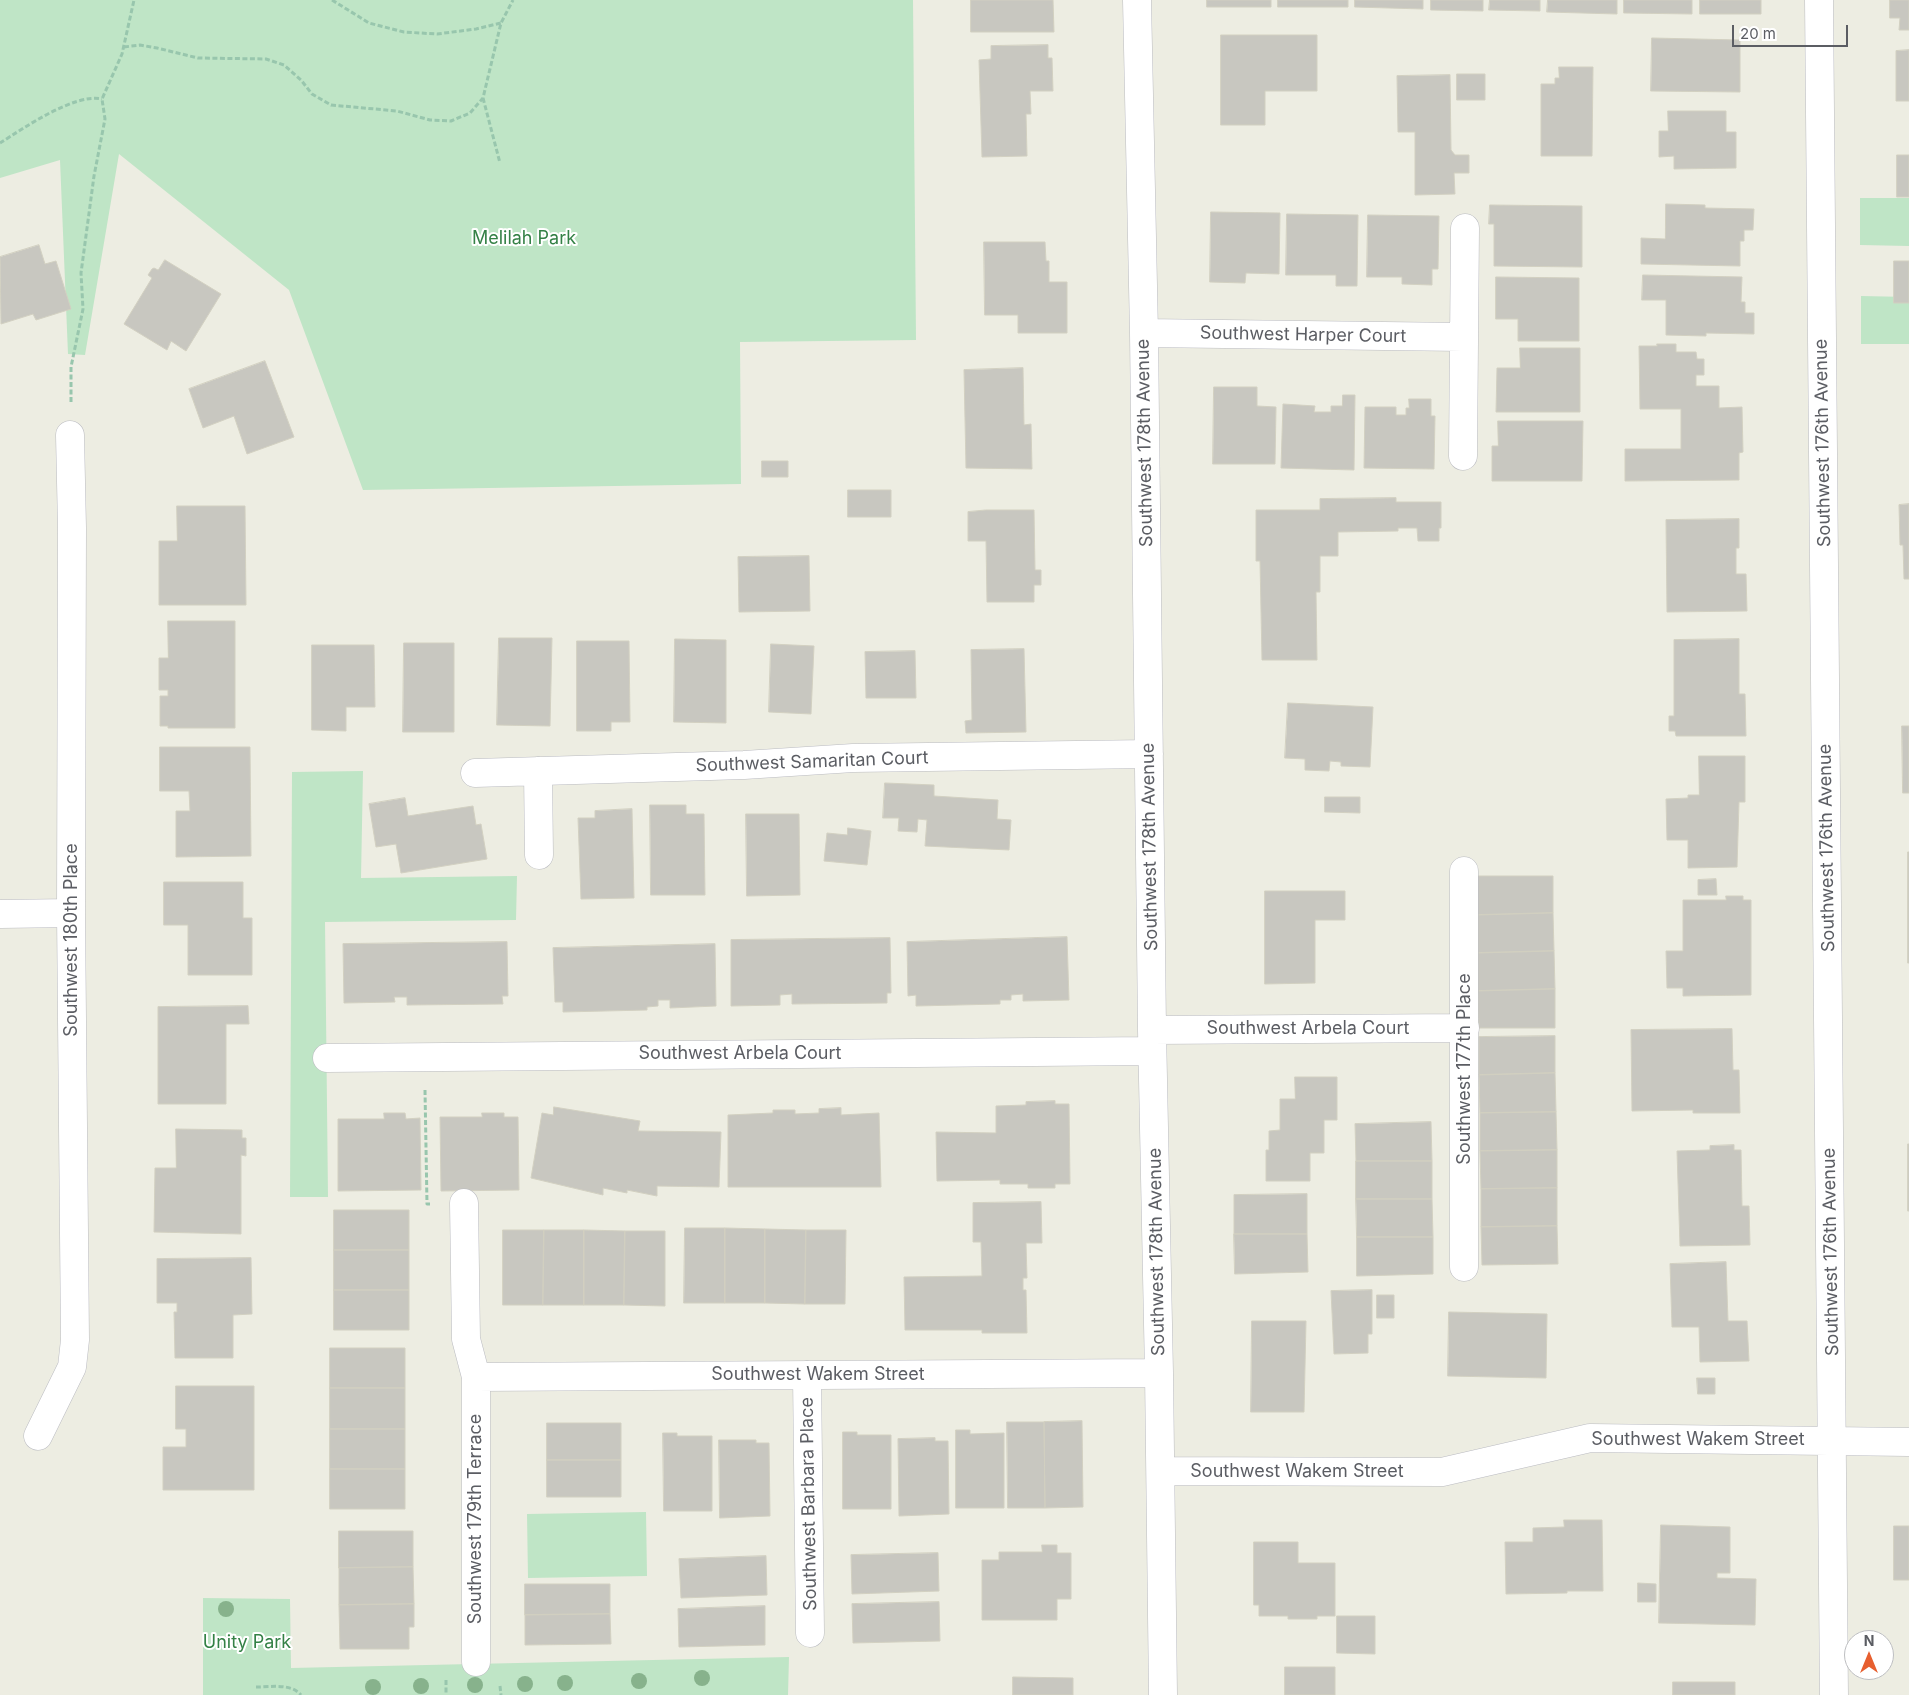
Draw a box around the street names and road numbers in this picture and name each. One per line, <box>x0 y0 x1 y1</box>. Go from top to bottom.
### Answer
street label: Southwest Harper Court <box>1200 322 1406 348</box>
street label: Southwest 178th Avenue <box>1132 339 1158 547</box>
street label: Southwest 176th Avenue <box>1810 339 1836 547</box>
street label: Southwest 178th Avenue <box>1137 743 1163 951</box>
street label: Southwest 176th Avenue <box>1814 744 1840 952</box>
street label: Southwest Samaritan Court <box>695 747 929 777</box>
street label: Southwest 180th Place <box>61 843 83 1037</box>
street label: Southwest 177th Place <box>1454 973 1476 1165</box>
street label: Southwest Arbela Court <box>1207 1018 1409 1040</box>
street label: Southwest Arbela Court <box>639 1043 841 1065</box>
street label: Southwest 178th Avenue <box>1144 1148 1170 1356</box>
street label: Southwest 176th Avenue <box>1818 1148 1844 1356</box>
street label: Southwest Wakem Street <box>711 1364 925 1386</box>
street label: Southwest Barbara Place <box>796 1397 822 1611</box>
street label: Southwest 179th Terrace <box>465 1414 487 1624</box>
street label: Southwest Wakem Street <box>1591 1429 1805 1451</box>
street label: Southwest Wakem Street <box>1190 1461 1404 1483</box>

